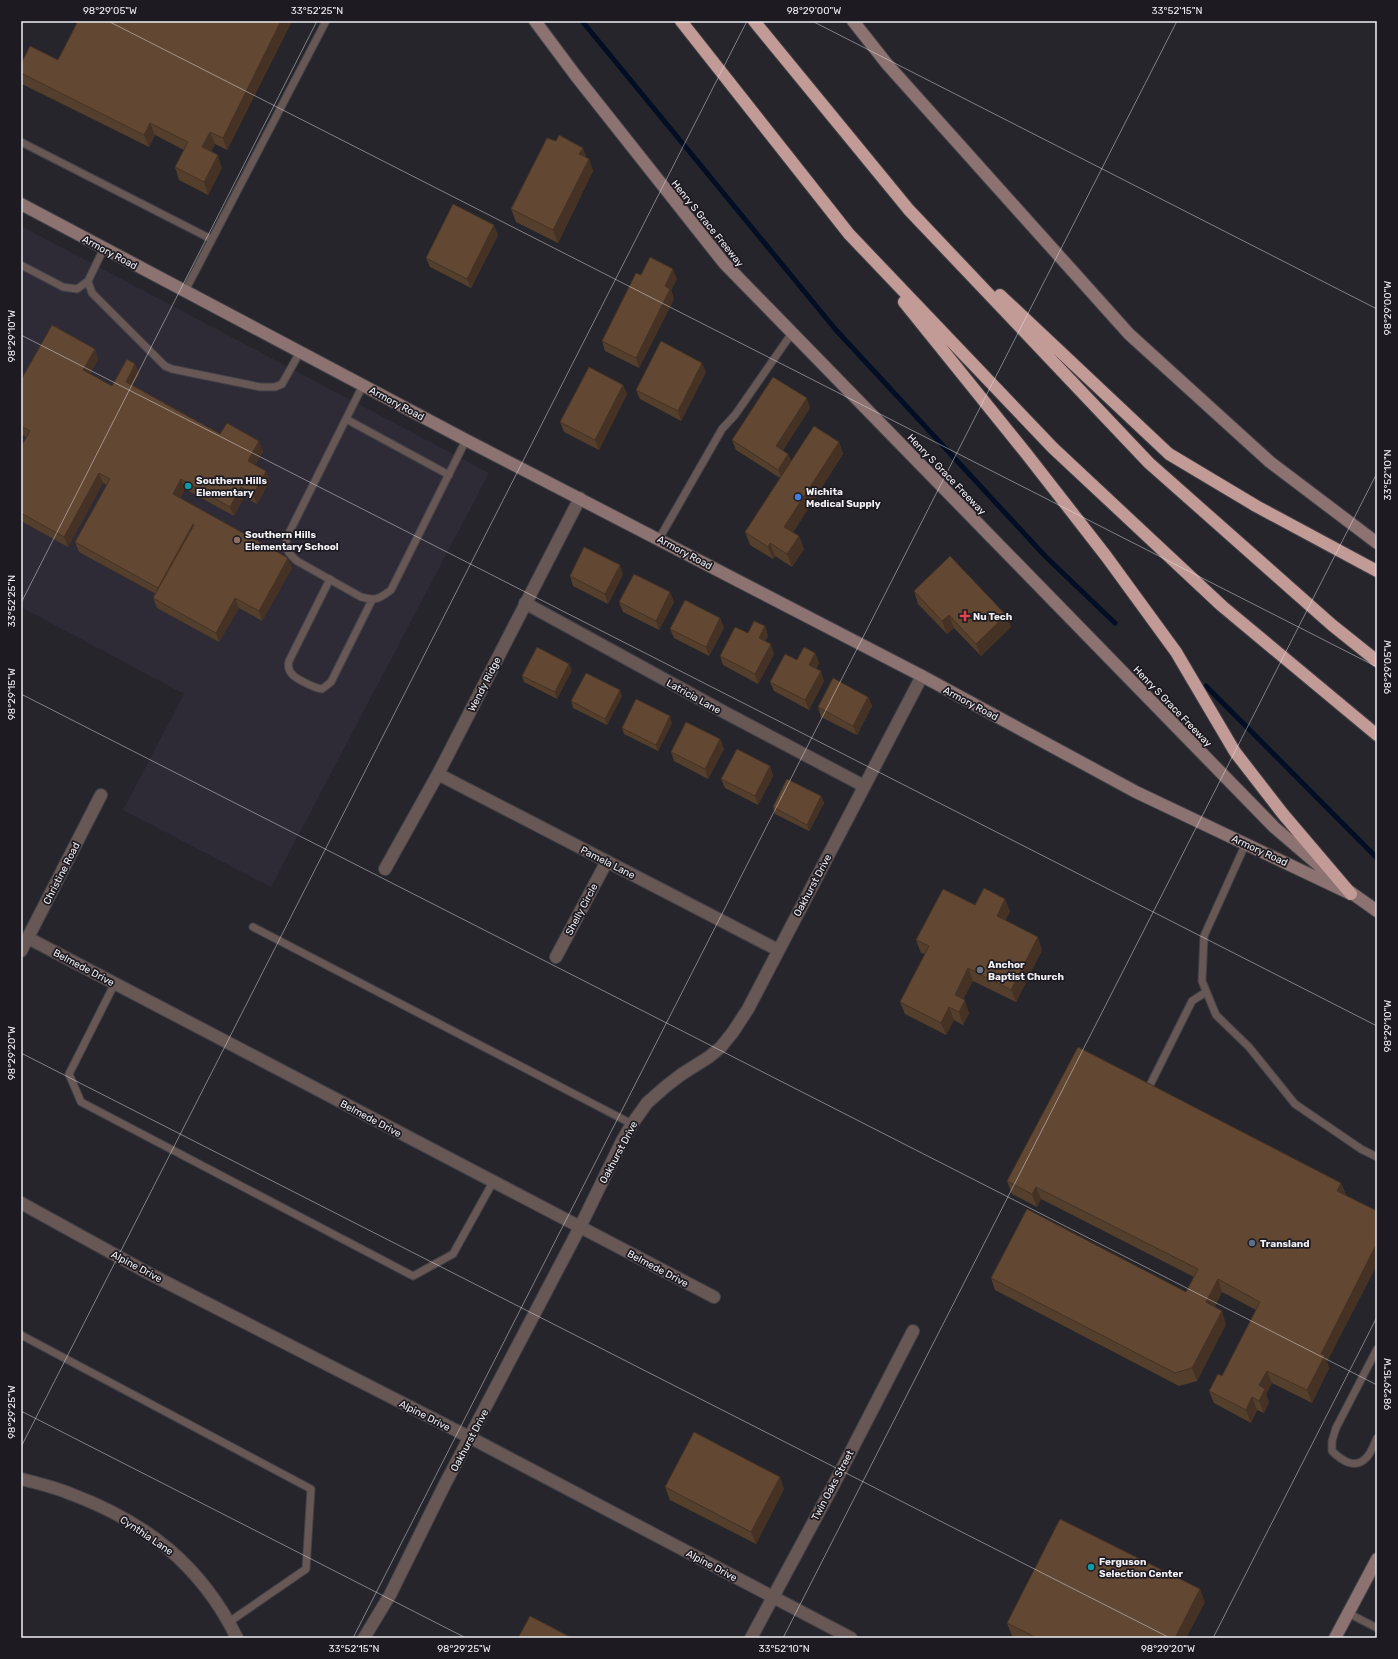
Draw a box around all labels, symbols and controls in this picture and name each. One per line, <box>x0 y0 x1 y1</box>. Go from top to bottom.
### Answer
text: 98°29'05"W <box>83 5 137 17</box>
text: 33°52'25"N <box>291 5 343 17</box>
text: 98°29'00"W <box>787 5 841 17</box>
text: 33°52'15"N <box>1152 5 1202 17</box>
street label: Henry S Grace Freeway <box>669 178 746 270</box>
street label: Armory Road <box>80 233 139 272</box>
text: 98°29'00"W <box>1382 281 1394 335</box>
text: 98°29'10"W <box>6 310 18 362</box>
street label: Armory Road <box>367 384 426 423</box>
street label: Henry S Grace Freeway <box>905 432 988 518</box>
text: 33°52'10"N <box>1382 449 1394 501</box>
place label: Southern Hills Elementary <box>196 475 267 499</box>
marker: Southern Hills Elementary <box>183 481 193 491</box>
place label: Wichita Medical Supply <box>806 486 881 510</box>
marker: Wichita Medical Supply <box>793 492 803 502</box>
place label: Southern Hills Elementary School <box>245 529 339 553</box>
street label: Armory Road <box>655 533 714 572</box>
marker: Southern Hills Elementary School <box>232 535 242 545</box>
text: 33°52'25"N <box>6 575 18 627</box>
marker: Nu Tech <box>960 611 970 621</box>
place label: Nu Tech <box>973 611 1012 623</box>
text: 98°29'05"W <box>1382 640 1394 694</box>
street label: Wendy Ridge <box>466 655 504 714</box>
street label: Henry S Grace Freeway <box>1131 664 1214 750</box>
text: 98°29'15"W <box>6 668 18 720</box>
street label: Latricia Lane <box>664 677 723 717</box>
street label: Armory Road <box>941 684 1000 723</box>
street label: Armory Road <box>1230 833 1289 869</box>
street label: Christine Road <box>41 840 83 907</box>
street label: Pamela Lane <box>578 844 637 882</box>
street label: Oakhurst Drive <box>791 852 835 919</box>
street label: Shelly Circle <box>563 881 601 937</box>
street label: Belmede Drive <box>51 947 116 989</box>
place label: Anchor Baptist Church <box>988 959 1064 983</box>
marker: Anchor Baptist Church <box>975 965 985 975</box>
text: 98°29'10"W <box>1382 1000 1394 1052</box>
text: 98°29'20"W <box>6 1026 18 1080</box>
street label: Belmede Drive <box>338 1098 403 1140</box>
street label: Oakhurst Drive <box>597 1119 641 1186</box>
marker: Transland <box>1247 1238 1257 1248</box>
place label: Transland <box>1260 1238 1310 1250</box>
street label: Belmede Drive <box>625 1248 690 1290</box>
street label: Alpine Drive <box>109 1249 164 1285</box>
text: 98°29'15"W <box>1382 1358 1394 1410</box>
text: 98°29'25"W <box>6 1385 18 1439</box>
street label: Alpine Drive <box>397 1398 452 1434</box>
street label: Oakhurst Drive <box>448 1407 492 1474</box>
street label: Twin Oaks Street <box>809 1448 856 1523</box>
street label: Cynthia Lane <box>118 1514 176 1558</box>
street label: Alpine Drive <box>684 1548 739 1584</box>
place label: Ferguson Selection Center <box>1099 1556 1183 1580</box>
marker: Ferguson Selection Center <box>1086 1562 1096 1572</box>
text: 33°52'15"N <box>329 1643 379 1655</box>
text: 98°29'25"W <box>437 1643 491 1655</box>
text: 33°52'10"N <box>758 1643 810 1655</box>
text: 98°29'20"W <box>1141 1643 1195 1655</box>

